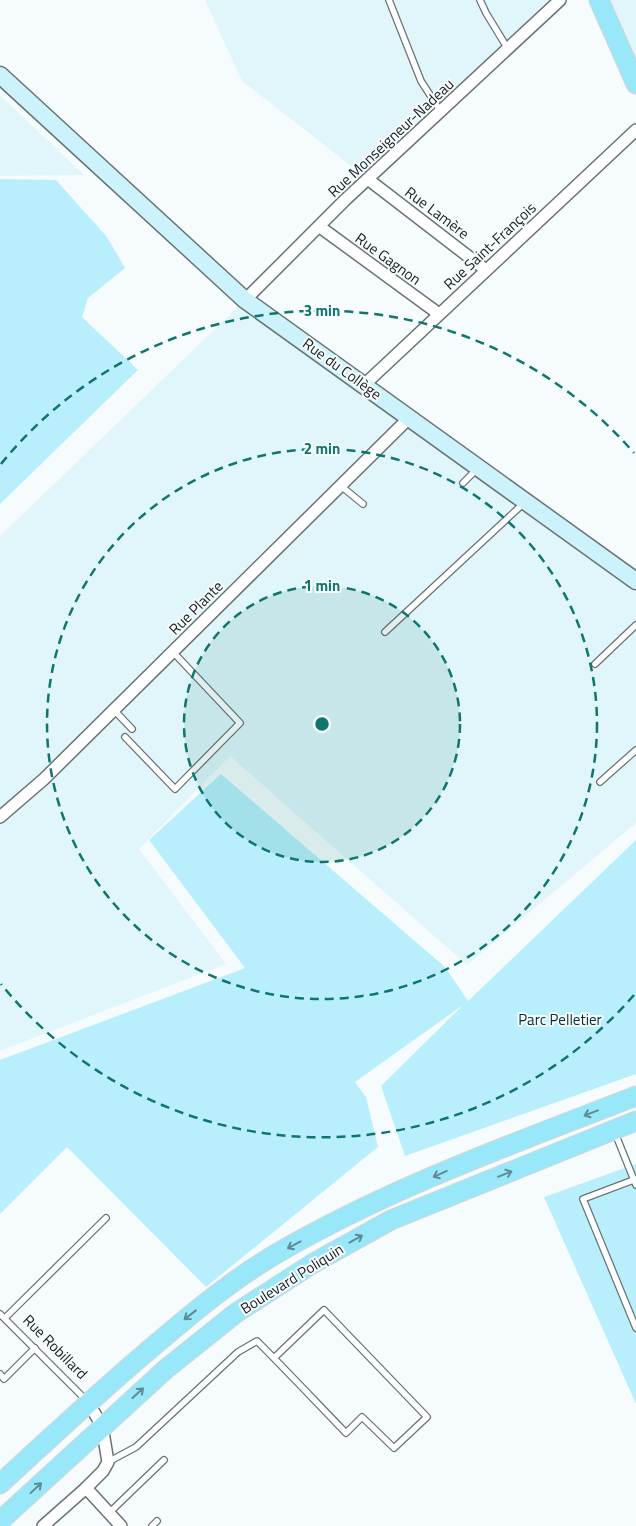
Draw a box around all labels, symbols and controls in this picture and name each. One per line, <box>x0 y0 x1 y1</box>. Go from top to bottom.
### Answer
street label: Rue Monseigneur-Nadeau <box>322 73 459 202</box>
street label: Rue Lamère <box>400 181 474 244</box>
street label: Rue Saint-François <box>438 196 541 295</box>
street label: Rue Gagnon <box>351 227 426 290</box>
text: 3 min <box>304 299 340 322</box>
street label: Rue du Collège <box>298 332 387 405</box>
text: 2 min <box>304 437 340 460</box>
text: 1 min <box>304 574 340 597</box>
street label: Rue Plante <box>163 575 228 640</box>
centre of rings <box>313 715 331 733</box>
park label: Parc Pelletier <box>518 1008 602 1031</box>
one-way arrow <box>583 1110 598 1119</box>
one-way arrow <box>433 1169 448 1179</box>
one-way arrow <box>497 1169 512 1178</box>
one-way arrow <box>348 1234 363 1243</box>
street label: Boulevard Poliquin <box>236 1238 348 1319</box>
one-way arrow <box>286 1240 301 1250</box>
street label: Rue Robillard <box>18 1309 93 1384</box>
one-way arrow <box>184 1309 197 1320</box>
one-way arrow <box>132 1388 145 1399</box>
one-way arrow <box>29 1482 42 1494</box>

